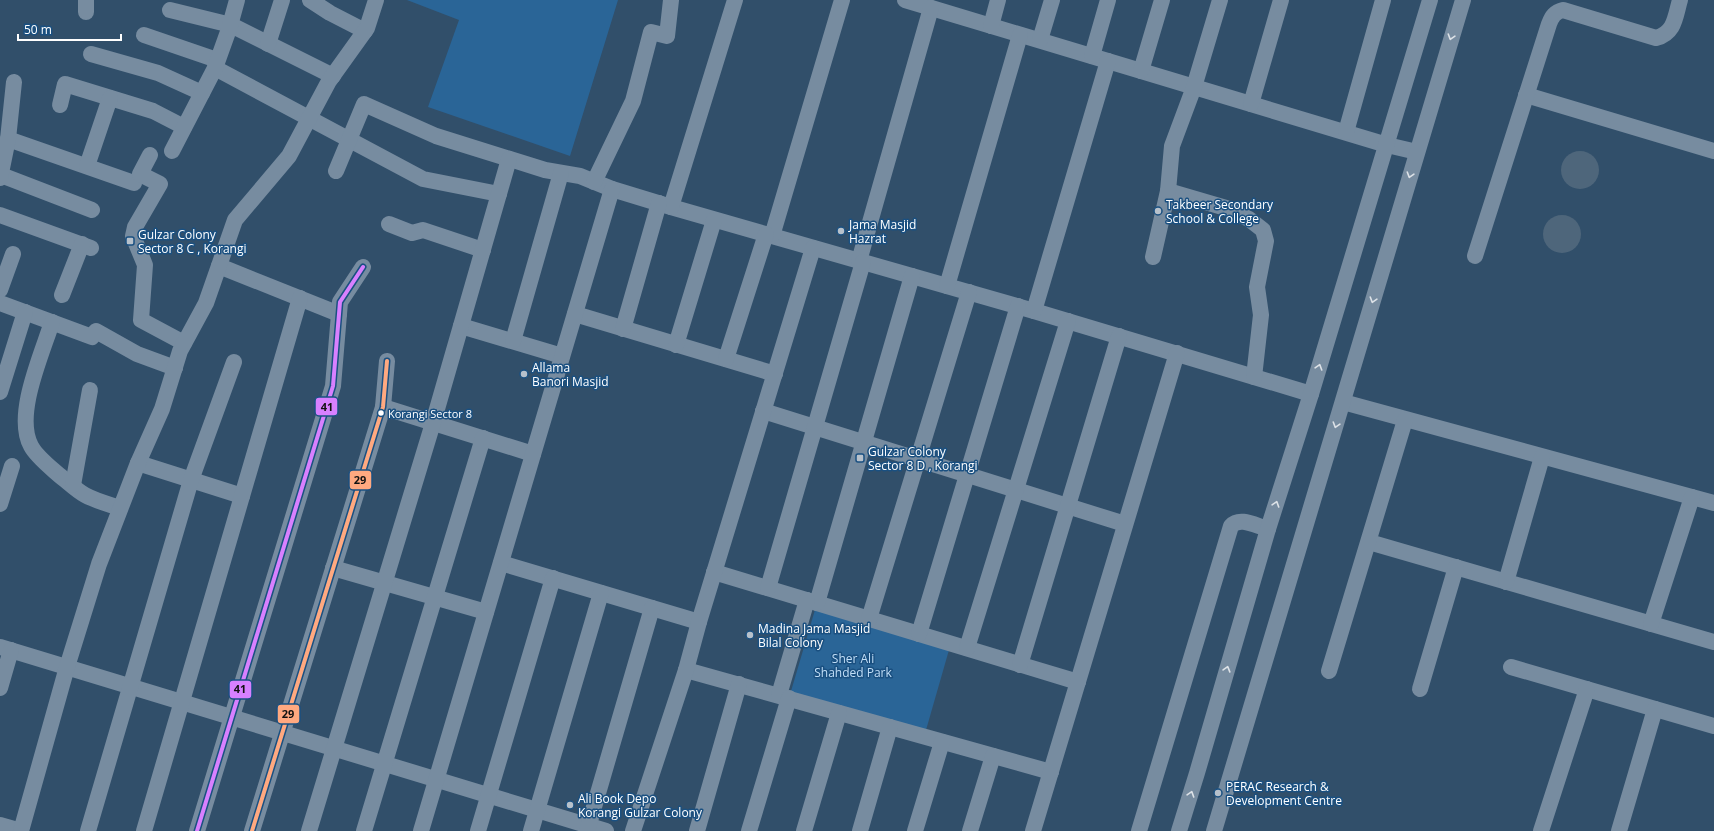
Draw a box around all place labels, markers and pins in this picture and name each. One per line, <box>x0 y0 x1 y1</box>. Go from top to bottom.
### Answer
place label: Takbeer Secondary School & College <box>1166 196 1274 227</box>
marker: Takbeer Secondary School & College <box>1153 206 1163 216</box>
place label: Jama Masjid Hazrat <box>848 216 916 247</box>
place label: Gulzar Colony Sector 8 C , Korangi <box>138 226 247 257</box>
marker: Jama Masjid Hazrat <box>836 226 846 236</box>
marker: Gulzar Colony Sector 8 C , Korangi <box>125 236 135 246</box>
place label: Allama Banori Masjid <box>532 359 609 390</box>
marker: Allama Banori Masjid <box>519 369 529 379</box>
place label: Korangi Sector 8 <box>388 406 472 421</box>
marker: Korangi Sector 8 <box>376 408 386 418</box>
place label: Gulzar Colony Sector 8 D , Korangi <box>868 443 978 474</box>
marker: Gulzar Colony Sector 8 D , Korangi <box>855 453 865 463</box>
place label: Madina Jama Masjid Bilal Colony <box>758 620 870 651</box>
marker: Madina Jama Masjid Bilal Colony <box>745 630 755 640</box>
place label: PERAC Research & Development Centre <box>1226 778 1342 809</box>
marker: PERAC Research & Development Centre <box>1213 788 1223 798</box>
place label: Ali Book Depo Korangi Gulzar Colony <box>578 790 703 821</box>
marker: Ali Book Depo Korangi Gulzar Colony <box>565 800 575 810</box>

